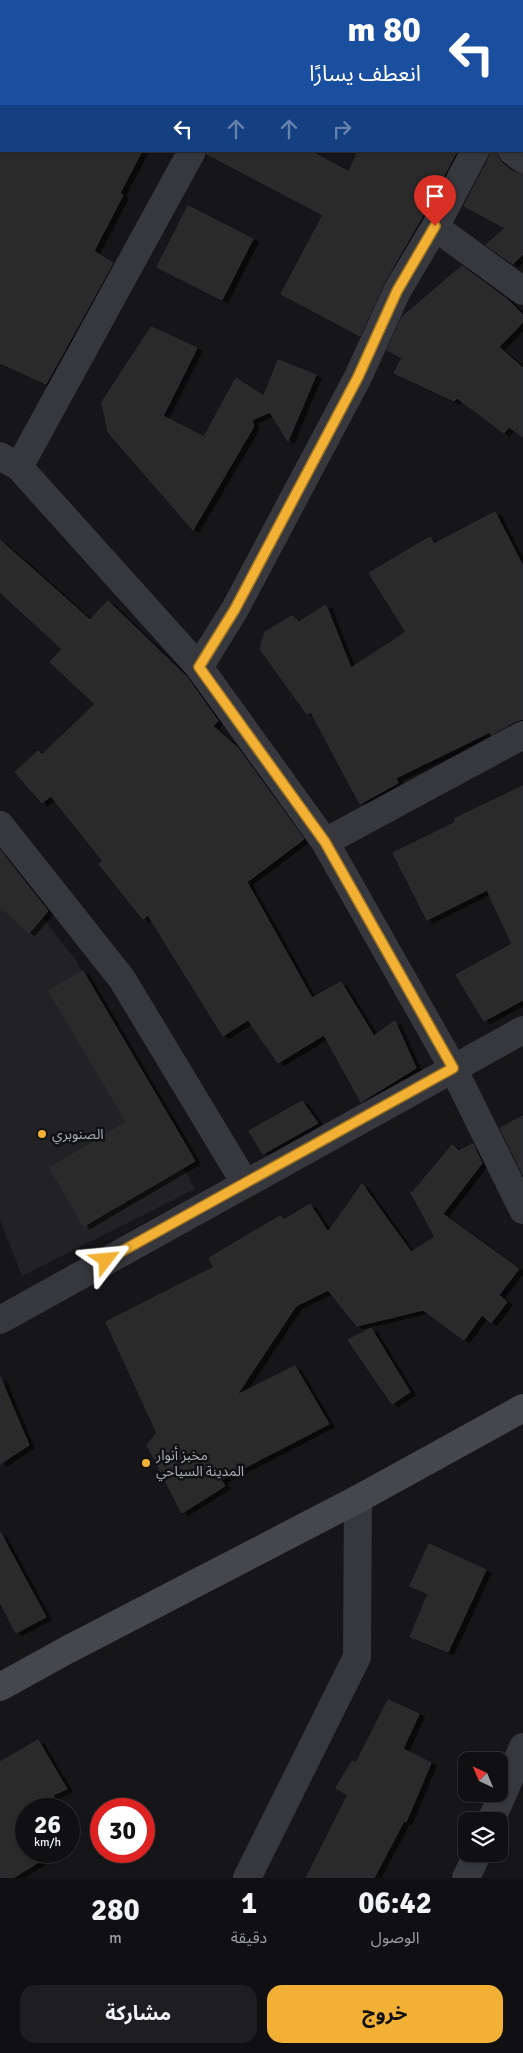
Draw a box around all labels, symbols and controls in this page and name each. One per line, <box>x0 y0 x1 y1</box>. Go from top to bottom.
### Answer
text: 80 m <box>347 8 421 51</box>
icon: left <box>439 20 504 85</box>
text: انعطف يسارًا <box>309 60 421 87</box>
icon: left <box>169 115 197 143</box>
icon: ahead <box>222 115 250 143</box>
icon: ahead <box>275 115 303 143</box>
icon: right <box>328 115 356 143</box>
pin <box>414 175 456 226</box>
icon: arrive <box>421 182 449 210</box>
place label: الصنوبري <box>52 1126 104 1145</box>
marker: الصنوبري <box>36 1128 48 1140</box>
position arrow <box>79 1233 131 1285</box>
place label: مخبز أنوار المدينة السياحي <box>155 1446 244 1482</box>
marker: مخبز أنوار المدينة السياحي <box>140 1457 152 1469</box>
north arrow <box>458 1752 508 1802</box>
map controls <box>458 1752 508 1862</box>
speed limit sign: 30 <box>90 1798 155 1863</box>
text: 26 <box>34 1809 61 1840</box>
button: layers <box>458 1812 508 1862</box>
text: km/h <box>34 1835 61 1850</box>
text: 1 <box>241 1885 257 1922</box>
text: 06:42 <box>358 1885 432 1922</box>
text: 280 <box>91 1892 140 1929</box>
text: m <box>109 1928 122 1948</box>
text: دقيقة <box>231 1928 267 1948</box>
text: الوصول <box>371 1928 419 1948</box>
button: مشاركة <box>20 1985 257 2043</box>
button: خروج <box>267 1985 503 2043</box>

